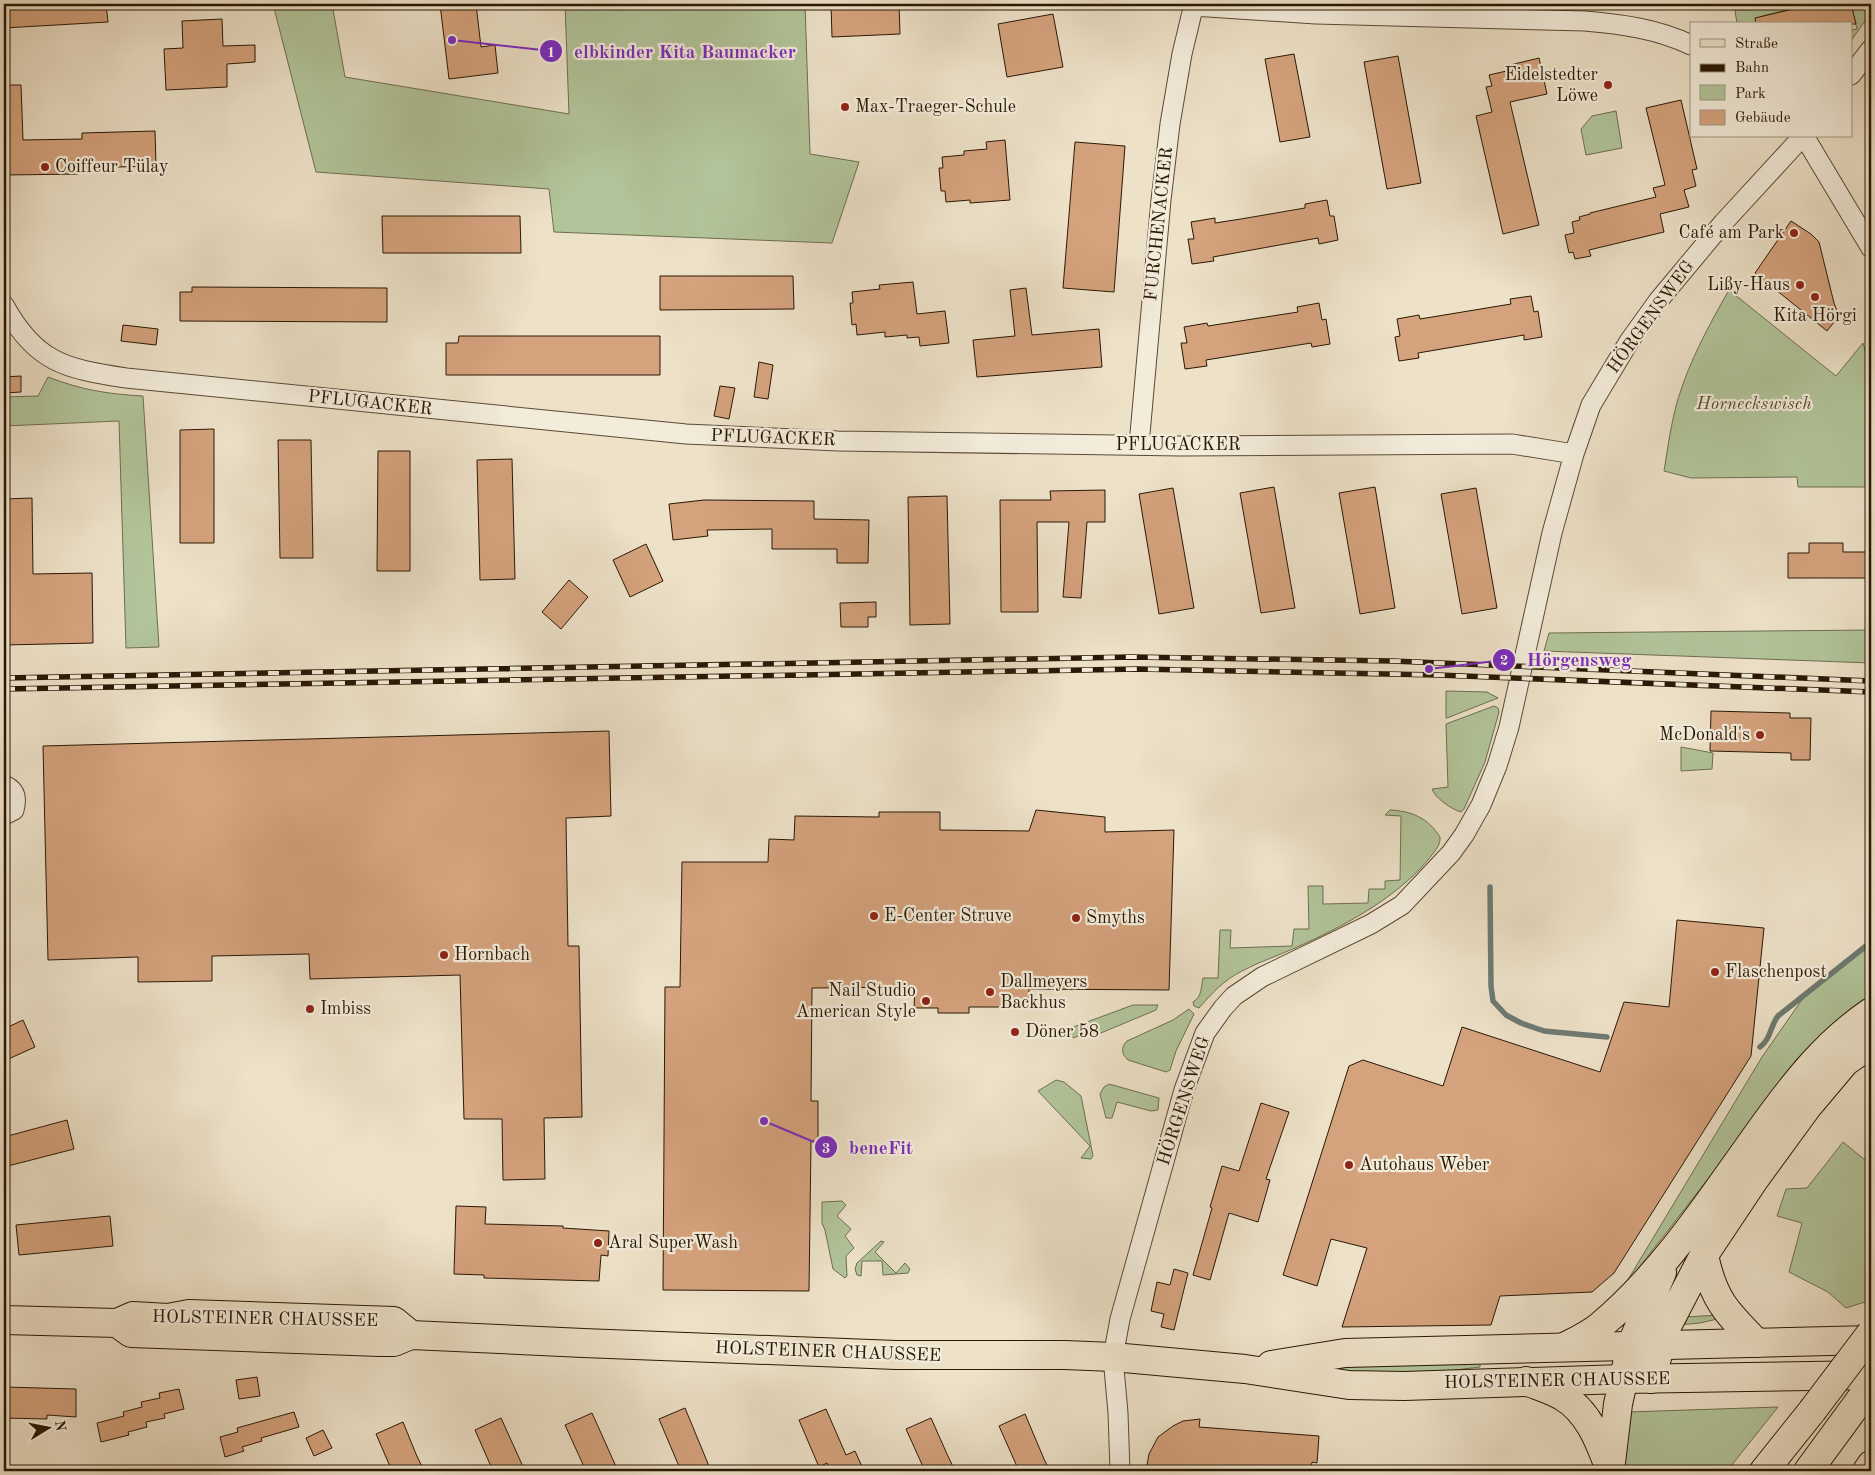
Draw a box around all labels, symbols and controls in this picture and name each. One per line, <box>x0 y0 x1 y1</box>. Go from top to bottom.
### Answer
legend <box>1690 22 1852 138</box>
callout: elbkinder Kita Baumacker <box>539 34 806 68</box>
text: Straße <box>1735 37 1778 52</box>
text: elbkinder Kita Baumacker <box>574 44 796 63</box>
text: 1 <box>547 46 555 61</box>
text: Bahn <box>1735 61 1769 76</box>
place label: Eidelstedter Löwe <box>1504 66 1599 105</box>
marker: Eidelstedter Löwe <box>1602 79 1614 91</box>
text: Park <box>1735 87 1766 102</box>
place label: Max-Traeger-Schule <box>855 98 1016 116</box>
marker: Max-Traeger-Schule <box>839 101 851 113</box>
text: Gebäude <box>1735 111 1791 126</box>
street label: FURCHENACKER <box>1142 146 1176 302</box>
place label: Coiffeur Tülay <box>55 158 169 176</box>
marker: Coiffeur Tülay <box>39 161 51 173</box>
place label: Café am Park <box>1678 224 1784 242</box>
marker: Café am Park <box>1788 227 1800 239</box>
street label: HÖRGENSWEG <box>1601 255 1698 377</box>
place label: Lißy-Haus <box>1707 276 1790 294</box>
marker: Lißy-Haus <box>1794 279 1806 291</box>
marker: Kita Hörgi <box>1809 291 1821 303</box>
place label: Kita Hörgi <box>1773 307 1857 325</box>
street label: PFLUGACKER <box>307 388 433 419</box>
park label: Horneckswisch <box>1695 395 1812 413</box>
street label: PFLUGACKER <box>710 427 836 449</box>
street label: PFLUGACKER <box>1115 436 1241 454</box>
callout: Hörgensweg <box>1492 643 1642 677</box>
text: Hörgensweg <box>1527 652 1632 671</box>
text: 2 <box>1500 654 1508 669</box>
place label: McDonald's <box>1659 726 1750 744</box>
marker: McDonald's <box>1754 729 1766 741</box>
place label: E-Center Struve <box>884 907 1012 925</box>
place label: Smyths <box>1086 909 1145 927</box>
marker: E-Center Struve <box>868 910 880 922</box>
marker: Smyths <box>1070 912 1082 924</box>
place label: Hornbach <box>454 946 530 964</box>
marker: Hornbach <box>438 949 450 961</box>
place label: Flaschenpost <box>1725 963 1827 981</box>
marker: Flaschenpost <box>1709 966 1721 978</box>
place label: Dallmeyers Backhus <box>1000 973 1088 1012</box>
place label: Nail Studio American Style <box>796 982 916 1021</box>
marker: Dallmeyers Backhus <box>984 986 996 998</box>
marker: Nail Studio American Style <box>920 995 932 1007</box>
place label: Imbiss <box>320 1000 371 1018</box>
marker: Imbiss <box>304 1003 316 1015</box>
place label: Döner 58 <box>1025 1023 1099 1041</box>
marker: Döner 58 <box>1009 1026 1021 1038</box>
street label: HÖRGENSWEG <box>1151 1033 1213 1168</box>
callout: beneFit <box>814 1130 923 1164</box>
text: beneFit <box>849 1140 913 1159</box>
text: 3 <box>822 1142 830 1157</box>
place label: Autohaus Weber <box>1359 1156 1490 1174</box>
marker: Autohaus Weber <box>1343 1159 1355 1171</box>
place label: Aral SuperWash <box>608 1234 738 1252</box>
marker: Aral SuperWash <box>592 1237 604 1249</box>
street label: HOLSTEINER CHAUSSEE <box>152 1308 378 1330</box>
street label: HOLSTEINER CHAUSSEE <box>715 1339 941 1365</box>
street label: HOLSTEINER CHAUSSEE <box>1444 1370 1670 1392</box>
north arrow <box>22 1402 72 1452</box>
text: N <box>52 1419 68 1433</box>

